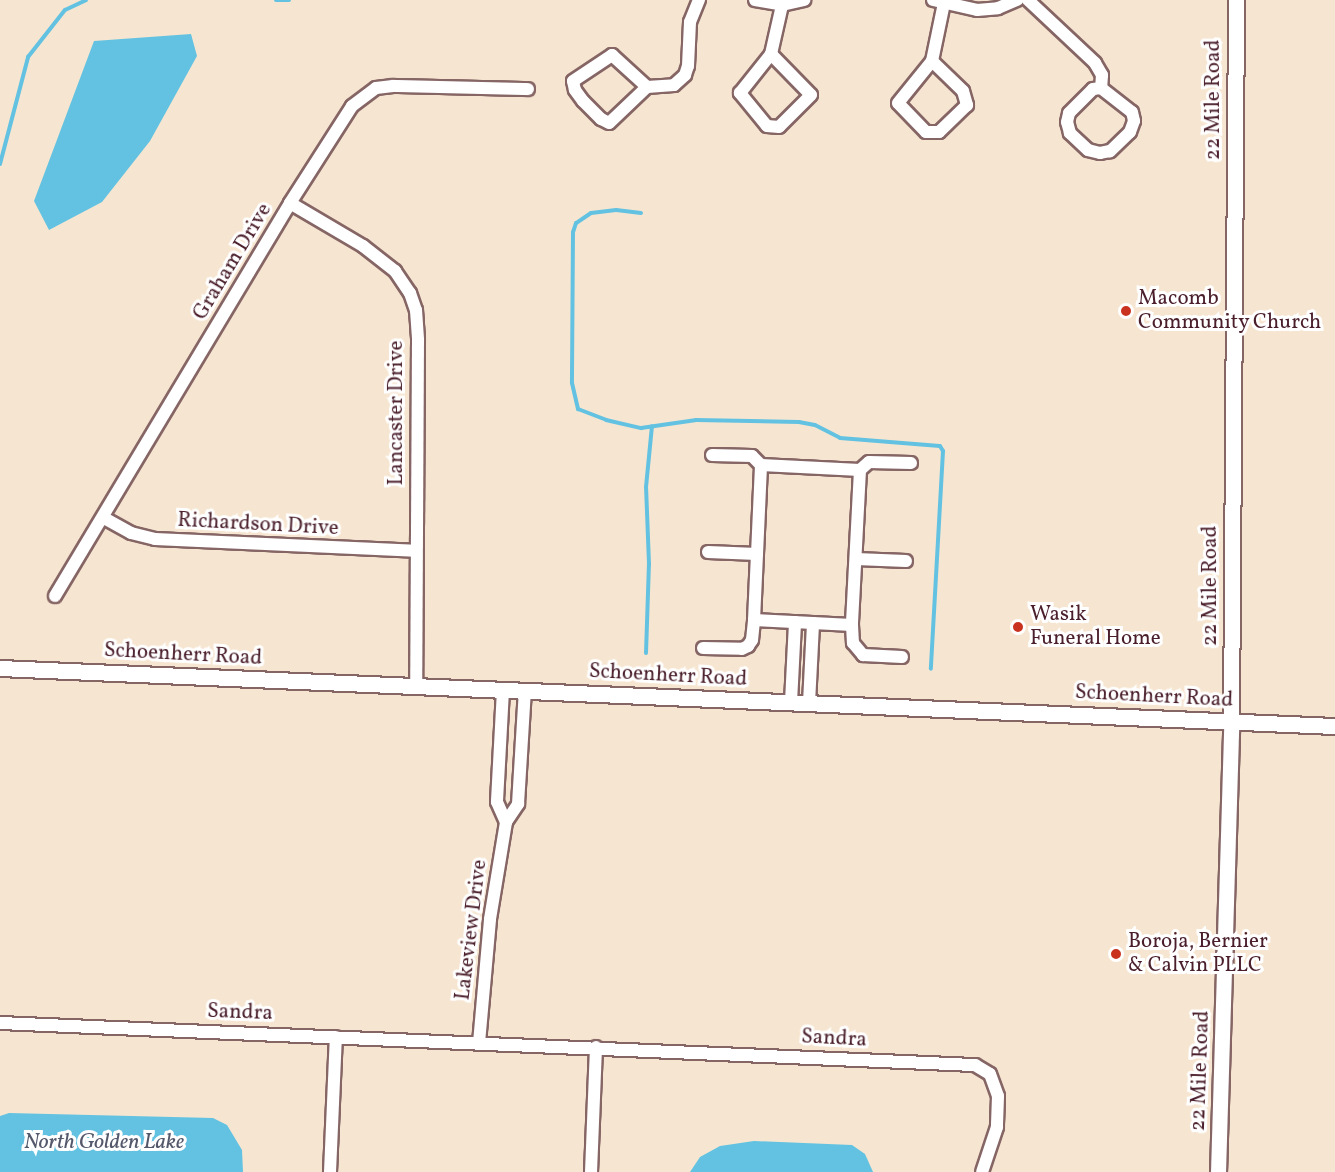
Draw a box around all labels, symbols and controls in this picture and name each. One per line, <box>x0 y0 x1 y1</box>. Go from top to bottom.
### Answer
street label: 22 Mile Road <box>1201 40 1227 160</box>
street label: Graham Drive <box>188 199 278 325</box>
place label: Macomb Community Church <box>1138 286 1322 336</box>
marker: Macomb Community Church <box>1119 304 1133 318</box>
street label: Lancaster Drive <box>384 341 410 485</box>
street label: Richardson Drive <box>177 508 339 542</box>
street label: 22 Mile Road <box>1198 526 1224 646</box>
place label: Wasik Funeral Home <box>1030 602 1161 652</box>
marker: Wasik Funeral Home <box>1011 620 1025 634</box>
street label: Schoenherr Road <box>103 638 263 672</box>
street label: Schoenherr Road <box>588 659 748 693</box>
street label: Schoenherr Road <box>1074 680 1234 714</box>
street label: Lakeview Drive <box>451 858 493 1002</box>
place label: Boroja, Bernier & Calvin PLLC <box>1128 929 1268 979</box>
marker: Boroja, Bernier & Calvin PLLC <box>1109 947 1123 961</box>
street label: Sandra <box>207 999 273 1027</box>
street label: 22 Mile Road <box>1186 1010 1216 1132</box>
street label: Sandra <box>801 1025 867 1053</box>
water label: North Golden Lake <box>24 1130 184 1156</box>

